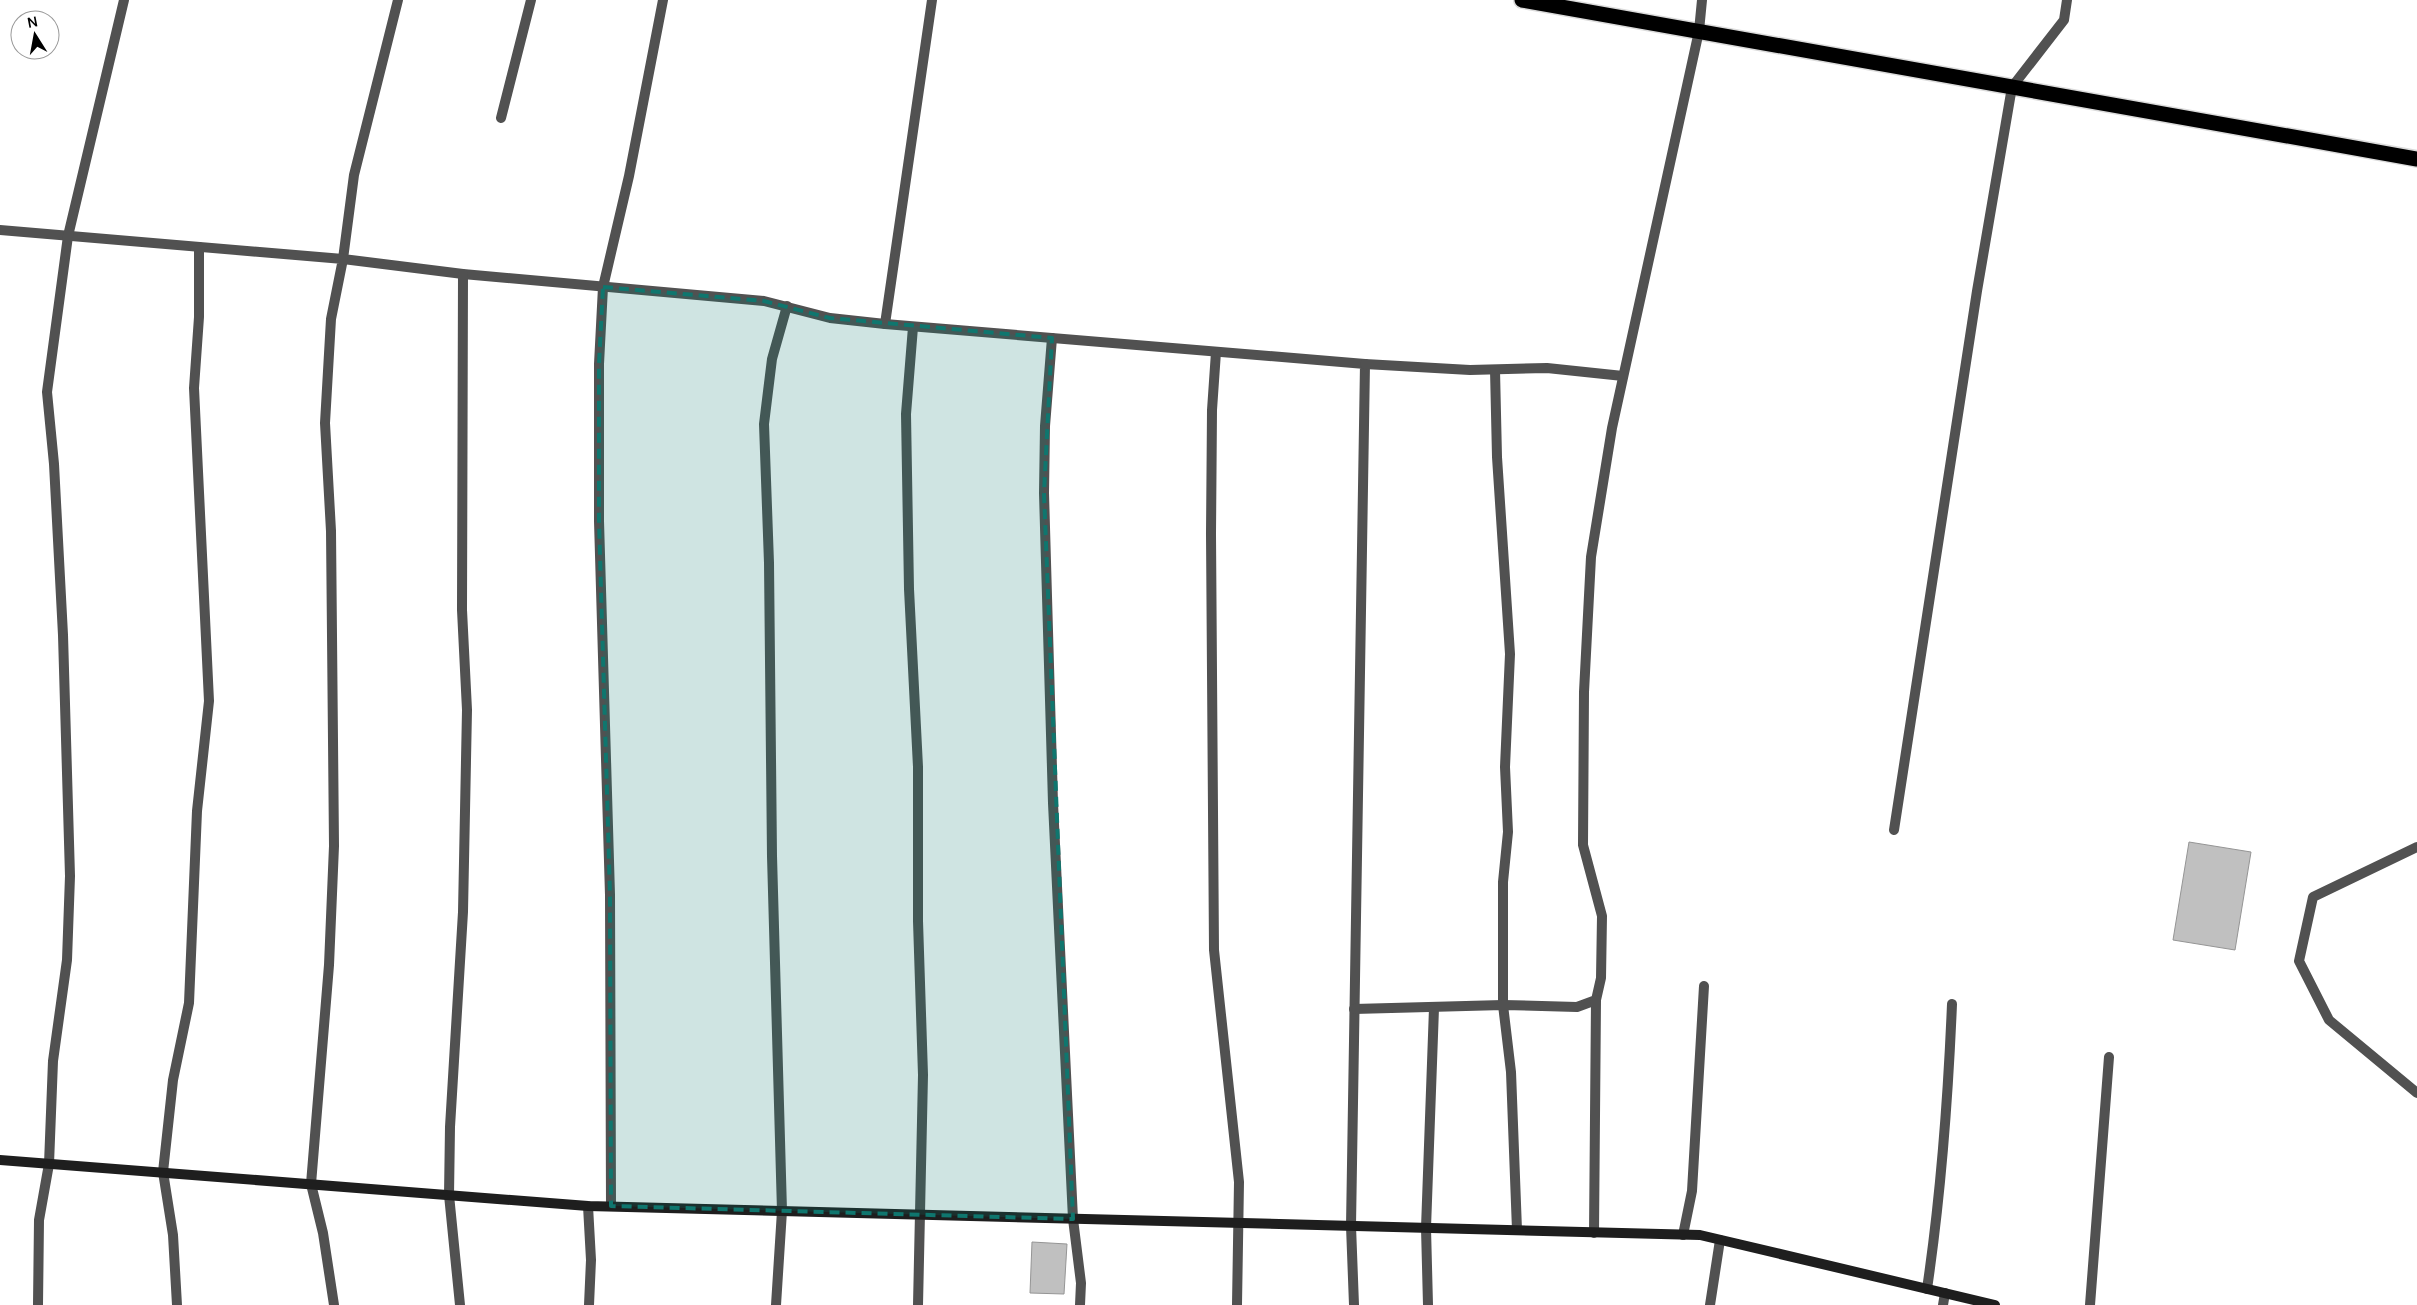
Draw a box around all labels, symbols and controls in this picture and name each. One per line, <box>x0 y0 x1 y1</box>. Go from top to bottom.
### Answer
north arrow <box>10 10 60 60</box>
text: N <box>26 11 39 32</box>

